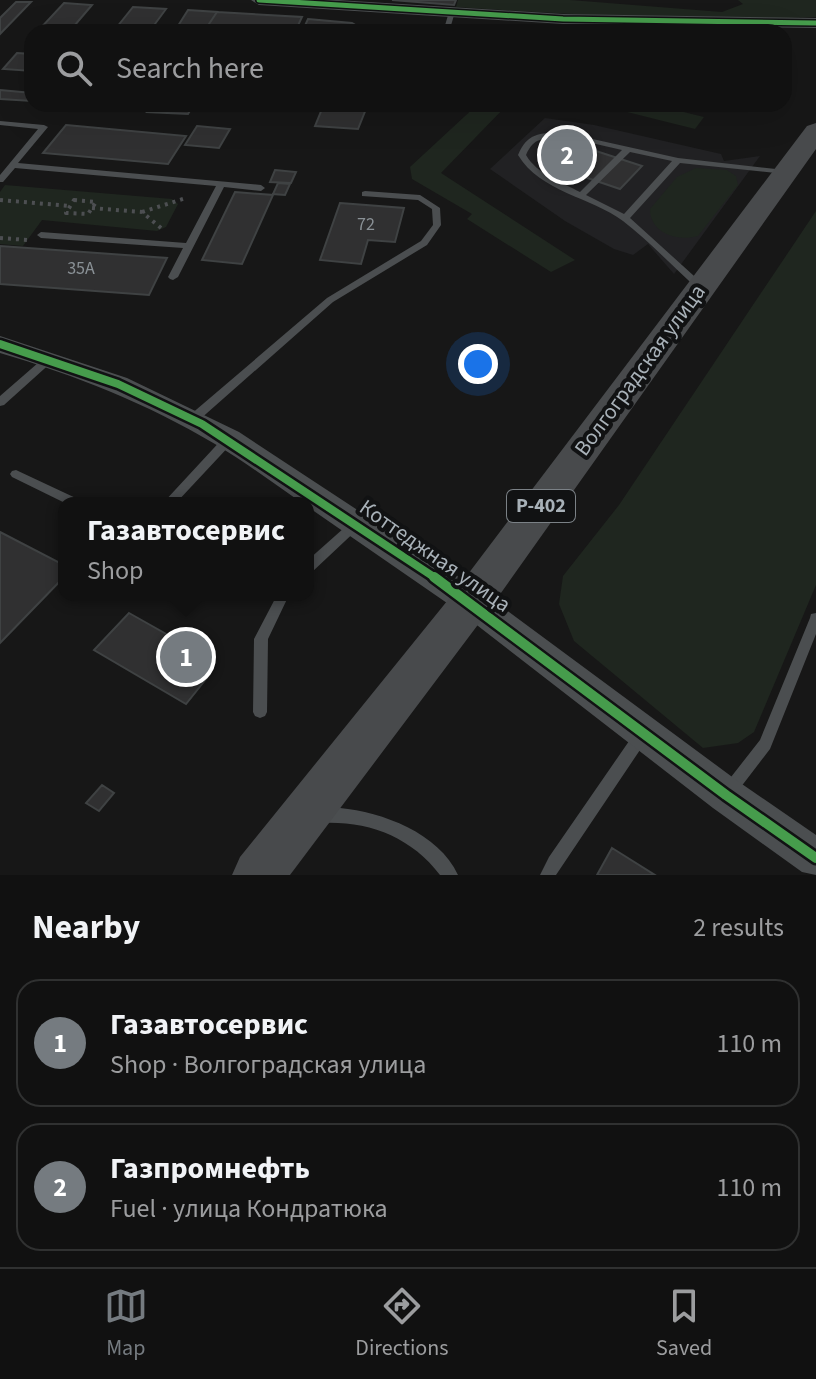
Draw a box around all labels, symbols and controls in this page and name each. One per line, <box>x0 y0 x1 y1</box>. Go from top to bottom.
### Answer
search box <box>24 24 792 112</box>
icon: search <box>52 46 96 90</box>
text: Search here <box>116 47 264 90</box>
pin: 2 <box>541 125 593 185</box>
house number: 72 <box>357 212 375 237</box>
house number: 35А <box>67 256 95 281</box>
street label: Волгоградская улица <box>567 277 713 463</box>
your location <box>458 344 498 384</box>
road number: Р-402 <box>507 490 575 522</box>
street label: Коттеджная улица <box>353 492 517 620</box>
popup <box>58 497 314 601</box>
text: Газавтосервис <box>87 509 285 552</box>
text: Shop <box>87 552 143 589</box>
pin: 1 <box>160 627 212 687</box>
text: Nearby <box>32 903 140 952</box>
text: 2 results <box>693 909 784 946</box>
text: Газавтосервис <box>110 1003 308 1046</box>
text: 1 <box>53 1025 67 1062</box>
text: 110 m <box>716 1025 782 1062</box>
text: Shop · Волгоградская улица <box>110 1046 426 1083</box>
text: Газпромнефть <box>110 1147 310 1190</box>
text: 2 <box>53 1169 67 1206</box>
text: 110 m <box>716 1169 782 1206</box>
text: Fuel · улица Кондратюка <box>110 1190 388 1227</box>
tab: Map <box>104 1284 148 1364</box>
tab: Directions <box>355 1284 448 1364</box>
tab: Saved <box>656 1284 712 1364</box>

